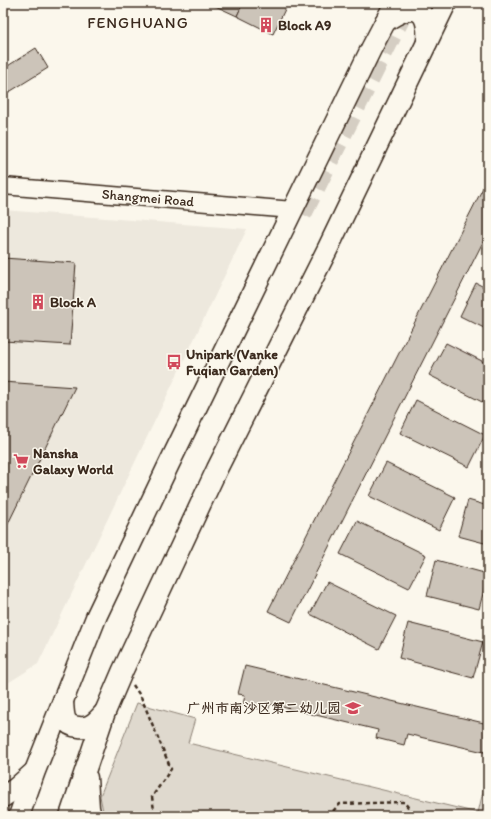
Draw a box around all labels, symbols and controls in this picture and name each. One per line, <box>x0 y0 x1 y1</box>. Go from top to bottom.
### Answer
district label: FENGHUANG <box>87 13 189 32</box>
building icon: Block A9 <box>257 16 275 34</box>
place label: Block A9 <box>278 17 331 34</box>
street label: Shangmei Road <box>101 185 195 211</box>
building icon: Block A <box>29 293 47 311</box>
place label: Block A <box>50 294 97 311</box>
place label: Unipark (Vanke Fuqian Garden) <box>186 346 279 379</box>
bus stop icon: Unipark (Vanke Fuqian Garden) <box>165 353 183 371</box>
place label: Nansha Galaxy World <box>33 445 114 478</box>
supermarket icon: Nansha Galaxy World <box>12 452 30 470</box>
school or university icon: 广州市南沙区第二幼儿园 <box>344 699 362 717</box>
place label: 广州市南沙区第二幼儿园 <box>187 700 341 717</box>

